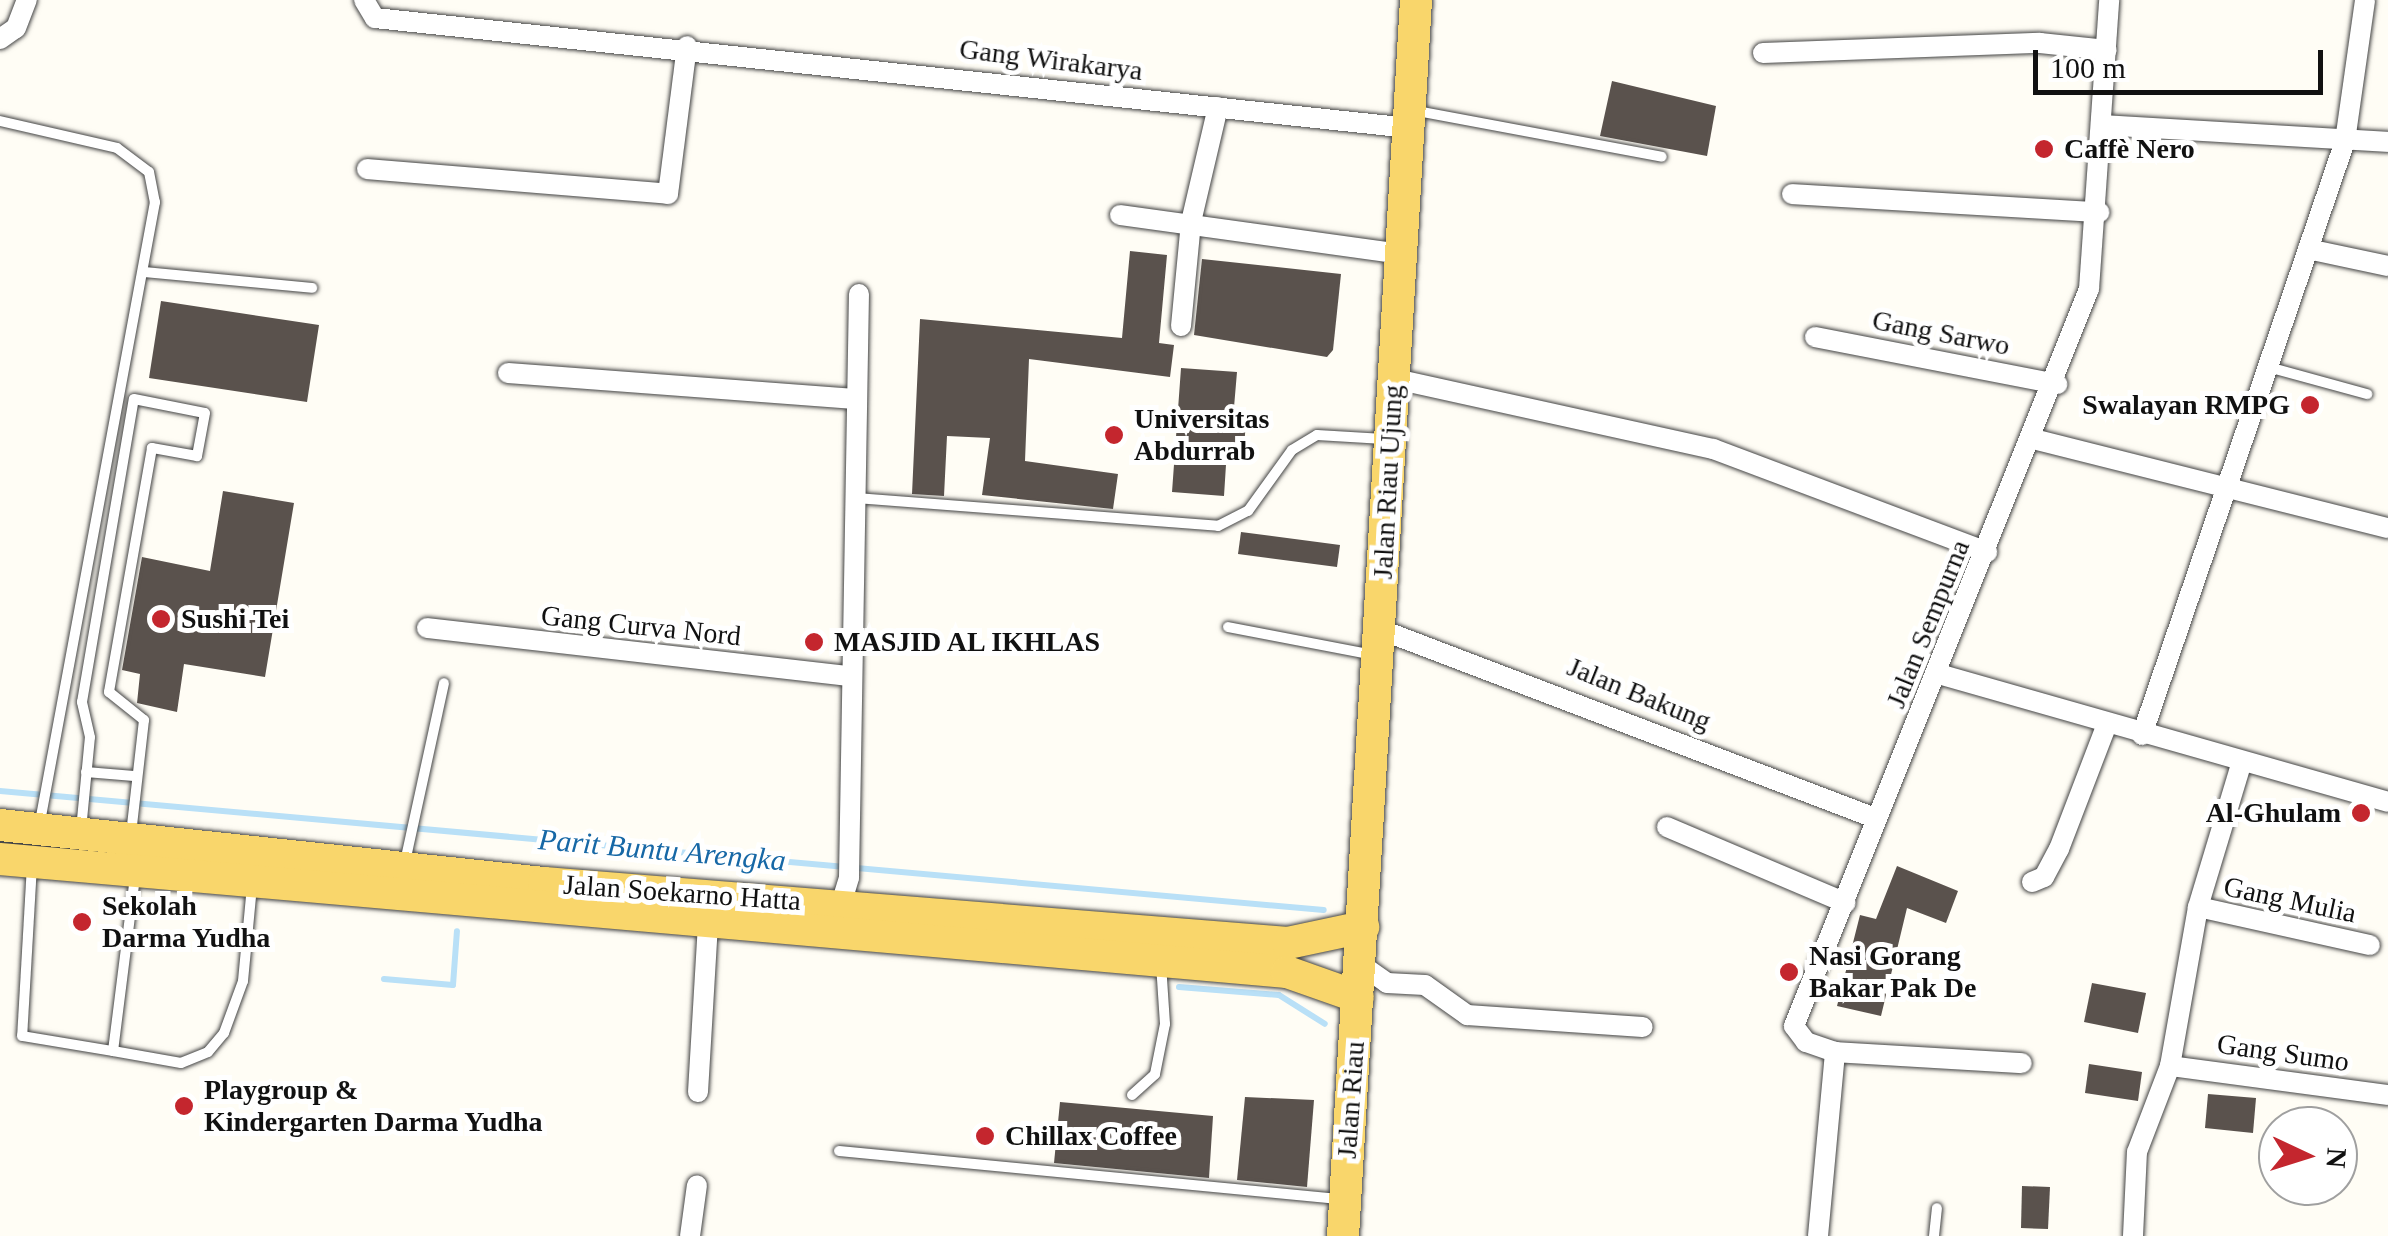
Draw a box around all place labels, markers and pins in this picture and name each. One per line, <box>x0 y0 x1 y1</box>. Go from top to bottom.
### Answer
place label: Caffè Nero <box>2064 132 2195 166</box>
marker: Caffè Nero <box>2033 138 2055 160</box>
place label: Swalayan RMPG <box>2082 388 2290 422</box>
marker: Swalayan RMPG <box>2299 394 2321 416</box>
place label: Universitas Abdurrab <box>1134 402 1269 468</box>
marker: Universitas Abdurrab <box>1103 424 1125 446</box>
place label: Sushi Tei <box>181 602 290 636</box>
marker: Sushi Tei <box>150 608 172 630</box>
place label: MASJID AL IKHLAS <box>834 625 1103 659</box>
marker: MASJID AL IKHLAS <box>803 631 825 653</box>
place label: Al-Ghulam <box>2206 796 2341 830</box>
marker: Al-Ghulam <box>2350 802 2372 824</box>
place label: Sekolah Darma Yudha <box>102 889 271 955</box>
marker: Sekolah Darma Yudha <box>71 911 93 933</box>
place label: Nasi Gorang Bakar Pak De <box>1809 939 1977 1005</box>
marker: Nasi Gorang Bakar Pak De <box>1778 961 1800 983</box>
place label: Playgroup & Kindergarten Darma Yudha <box>204 1073 544 1139</box>
marker: Playgroup & Kindergarten Darma Yudha <box>173 1095 195 1117</box>
place label: Chillax Coffee <box>1005 1119 1177 1153</box>
marker: Chillax Coffee <box>974 1125 996 1147</box>

